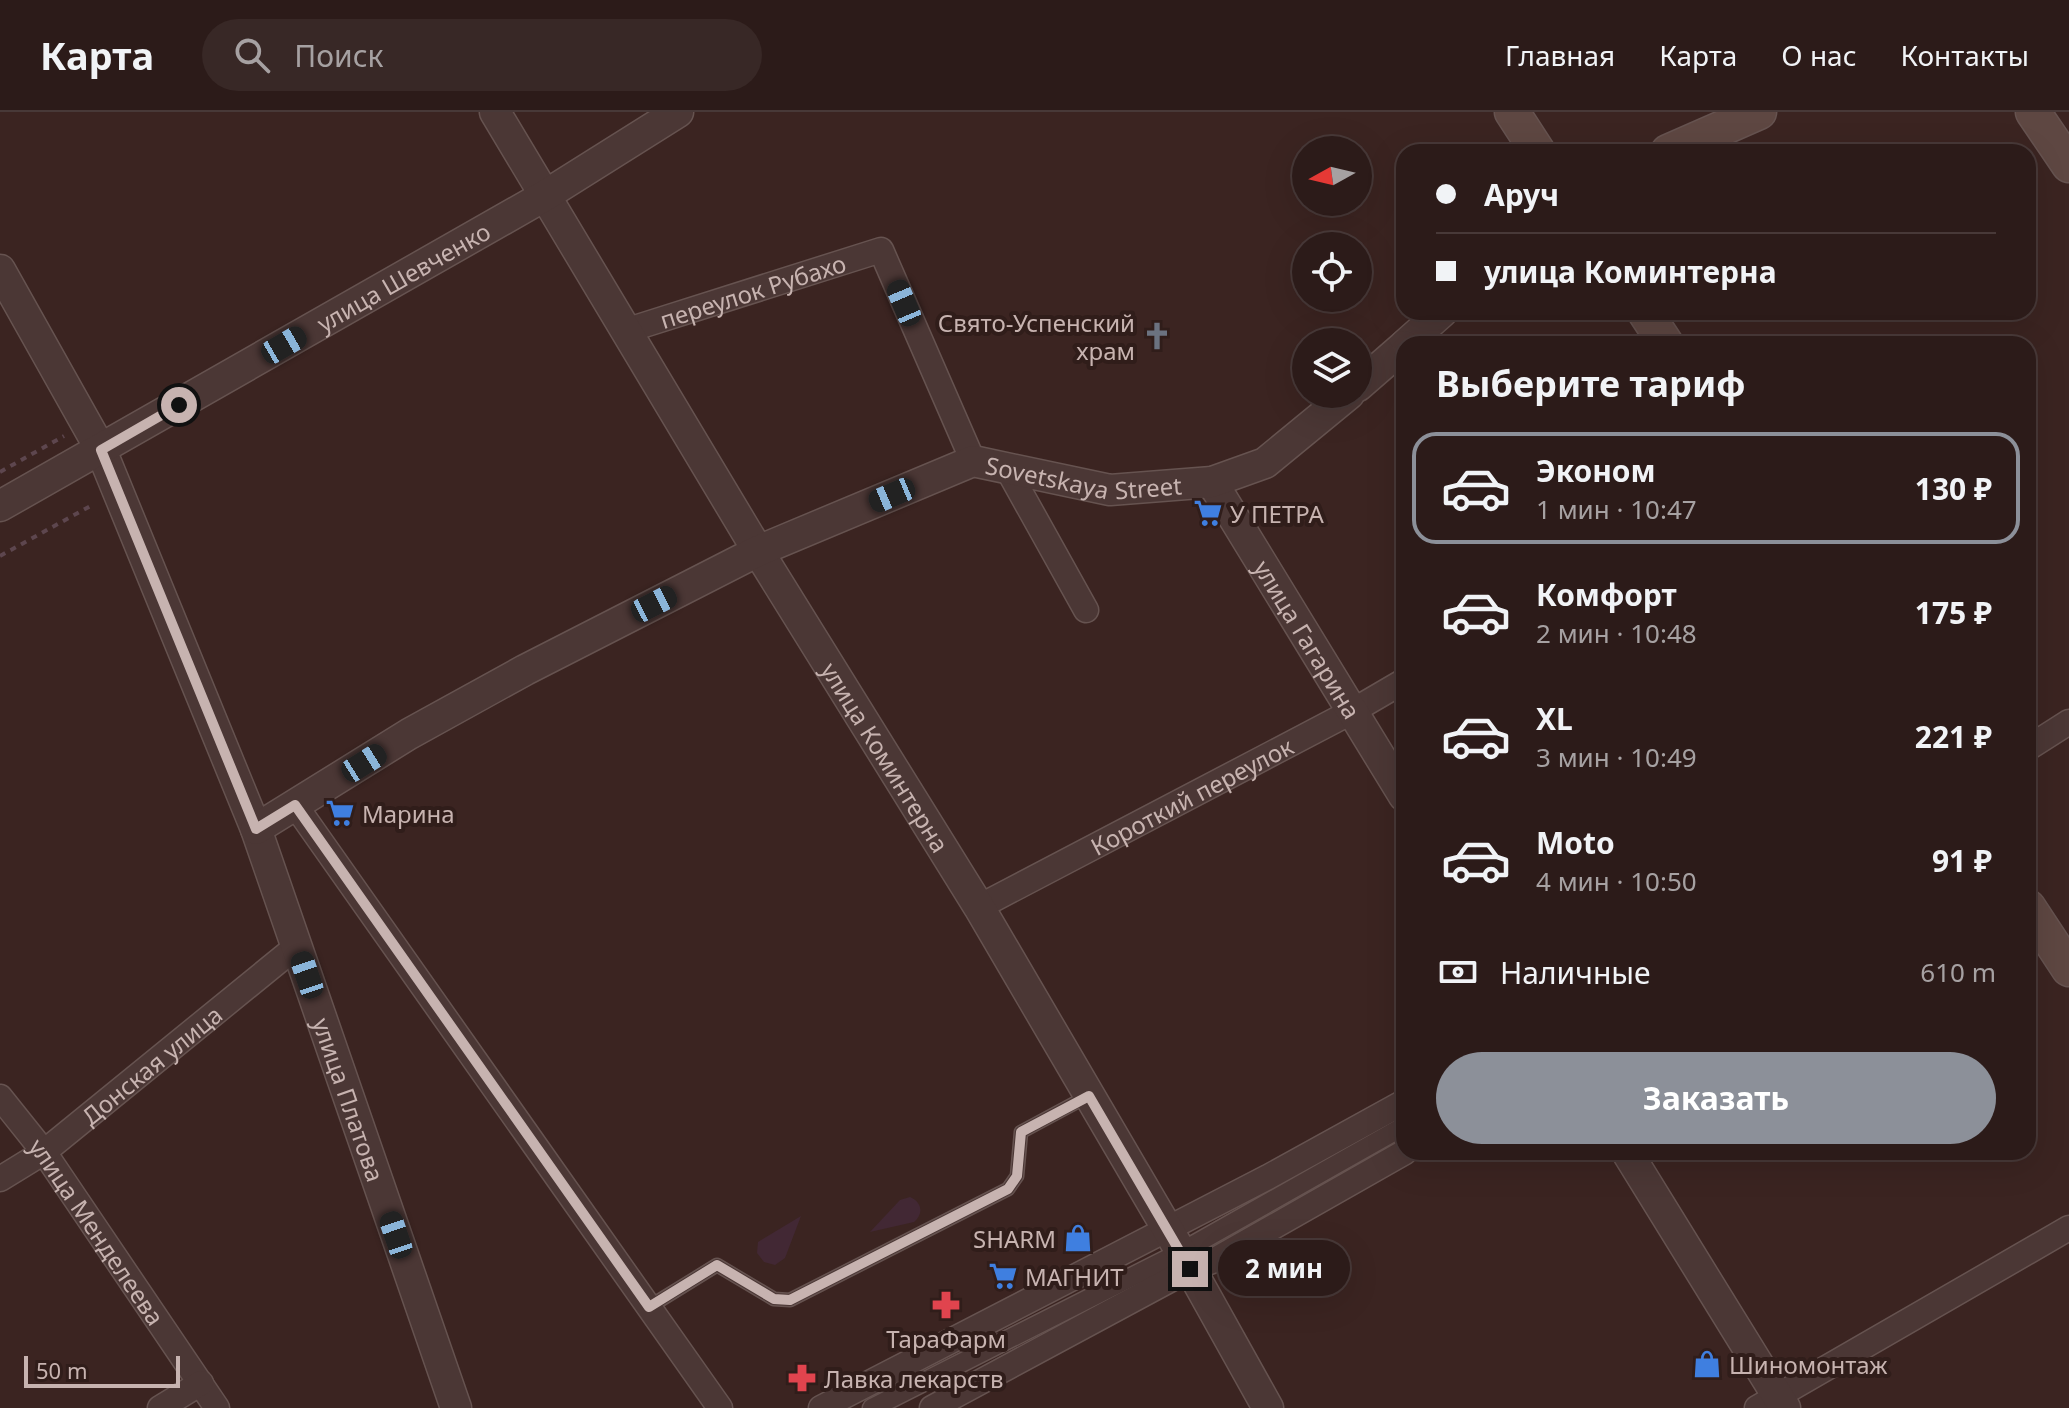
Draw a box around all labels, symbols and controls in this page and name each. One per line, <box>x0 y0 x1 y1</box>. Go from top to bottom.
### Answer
search box <box>202 19 762 91</box>
text: Карта <box>40 29 154 81</box>
icon: search <box>230 33 274 77</box>
text: Поиск <box>294 35 383 76</box>
text: Главная <box>1505 36 1615 74</box>
text: Карта <box>1659 36 1737 74</box>
text: О нас <box>1781 36 1857 74</box>
text: Контакты <box>1901 36 2029 74</box>
north arrow <box>1292 136 1372 216</box>
map controls <box>1292 136 1372 408</box>
text: Аруч <box>1484 174 1559 215</box>
street label: улица Шевченко <box>310 214 496 339</box>
button: locate <box>1292 232 1372 312</box>
street label: переулок Рубахо <box>656 246 850 335</box>
text: улица Коминтерна <box>1484 251 1777 292</box>
car <box>884 276 924 330</box>
place label: Свято-Успенский храм <box>938 306 1135 367</box>
church icon: Свято-Успенский храм <box>1142 321 1172 351</box>
car <box>257 323 311 367</box>
button: layers <box>1292 328 1372 408</box>
text: Выберите тариф <box>1436 359 1745 408</box>
route start <box>161 387 197 423</box>
street label: Sovetskaya Street <box>983 448 1183 507</box>
text: Эконом <box>1536 450 1656 491</box>
icon: car <box>1440 452 1512 524</box>
text: 130 ₽ <box>1915 468 1992 509</box>
car <box>865 475 919 515</box>
text: 1 мин · 10:47 <box>1536 491 1697 527</box>
place label: У ПЕТРА <box>1230 497 1325 530</box>
supermarket icon: У ПЕТРА <box>1193 498 1223 528</box>
street label: улица Гагарина <box>1247 553 1369 725</box>
text: Комфорт <box>1536 574 1677 615</box>
icon: car <box>1440 576 1512 648</box>
car <box>627 582 681 626</box>
text: 175 ₽ <box>1915 592 1992 633</box>
text: 2 мин · 10:48 <box>1536 615 1697 651</box>
street label: улица Коминтерна <box>814 655 957 858</box>
text: XL <box>1536 698 1573 739</box>
icon: car <box>1440 700 1512 772</box>
text: 221 ₽ <box>1915 716 1992 757</box>
street label: Короткий переулок <box>1085 729 1299 862</box>
text: 3 мин · 10:49 <box>1536 739 1697 775</box>
car <box>337 740 391 786</box>
place label: Марина <box>362 797 455 830</box>
supermarket icon: Марина <box>325 798 355 828</box>
text: Moto <box>1536 822 1615 863</box>
icon: car <box>1440 824 1512 896</box>
text: 91 ₽ <box>1932 840 1992 881</box>
text: 4 мин · 10:50 <box>1536 863 1697 899</box>
car <box>288 948 326 1002</box>
icon: cash <box>1436 950 1480 994</box>
text: Наличные <box>1500 952 1651 993</box>
text: 610 m <box>1920 954 1996 990</box>
street label: Донская улица <box>74 997 228 1132</box>
street label: улица Платова <box>306 1013 393 1186</box>
button: Заказать <box>1436 1052 1996 1144</box>
street label: улица Менделеева <box>22 1131 173 1331</box>
car <box>377 1208 415 1262</box>
place label: SHARM <box>973 1222 1056 1255</box>
shop icon: SHARM <box>1063 1223 1093 1253</box>
callout: 2 мин <box>1218 1241 1350 1297</box>
text: 2 мин <box>1245 1250 1323 1286</box>
route end <box>1172 1251 1208 1287</box>
place label: МАГНИТ <box>1025 1260 1124 1293</box>
supermarket icon: МАГНИТ <box>988 1261 1018 1291</box>
pharmacy icon: ТараФарм <box>931 1290 961 1320</box>
place label: ТараФарм <box>886 1322 1006 1355</box>
place label: Шиномонтаж <box>1729 1348 1888 1381</box>
shop icon: Шиномонтаж <box>1692 1349 1722 1379</box>
scale bar <box>24 1352 180 1388</box>
text: 50 m <box>36 1355 87 1385</box>
place label: Лавка лекарств <box>824 1362 1004 1395</box>
pharmacy icon: Лавка лекарств <box>787 1363 817 1393</box>

